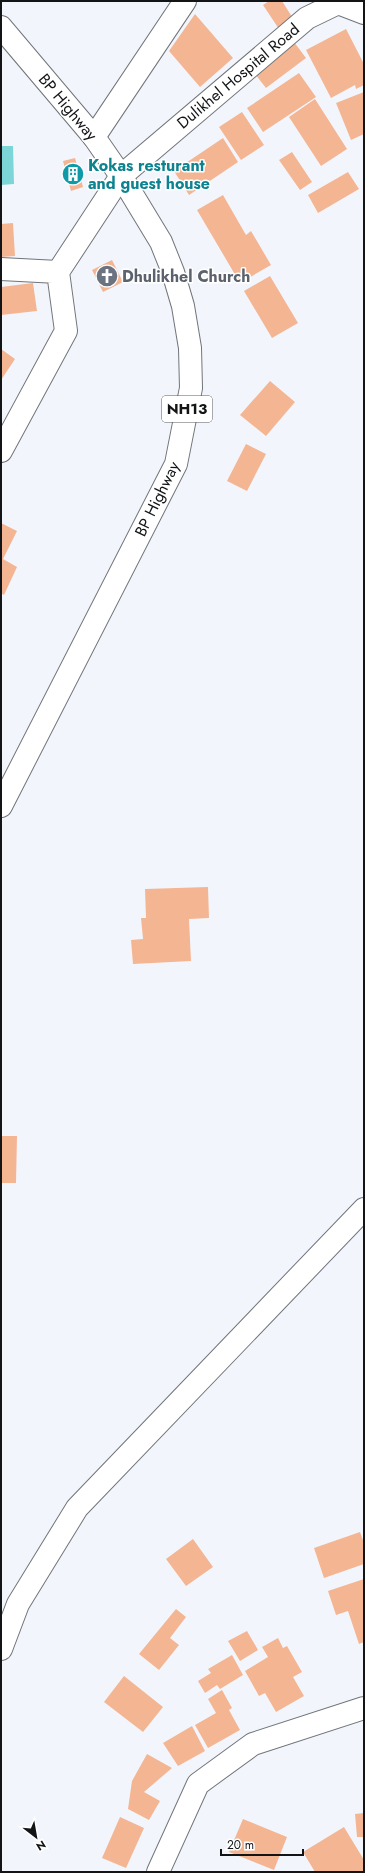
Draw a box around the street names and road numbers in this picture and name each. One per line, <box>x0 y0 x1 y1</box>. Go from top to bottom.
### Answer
street label: Dulikhel Hospital Road <box>172 18 304 134</box>
street label: BP Highway <box>33 69 103 146</box>
road number: NH13 <box>162 396 212 422</box>
street label: BP Highway <box>129 457 186 540</box>

